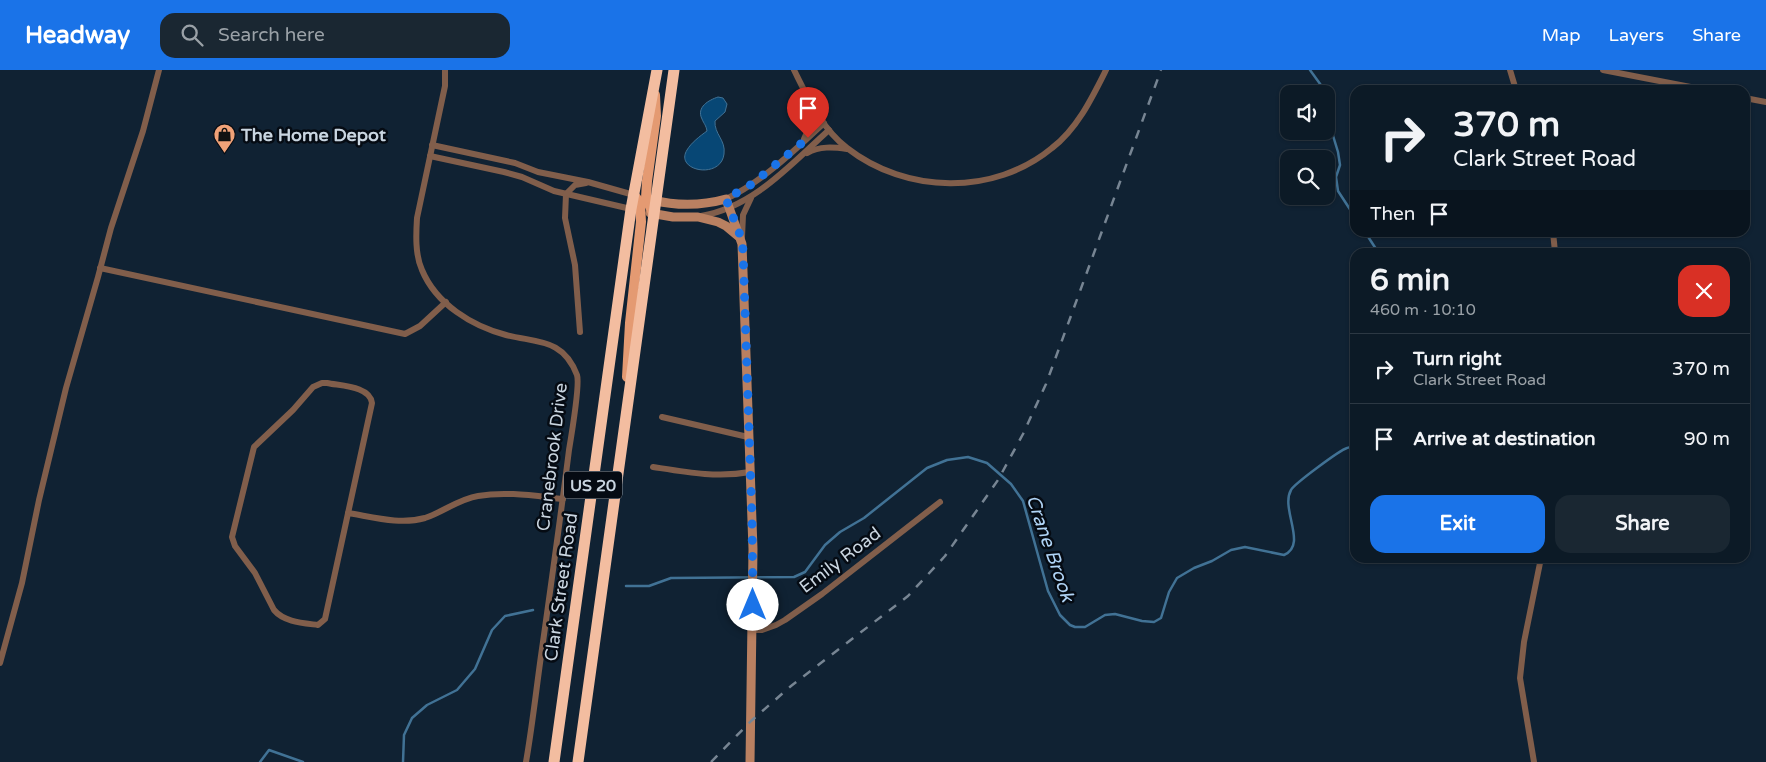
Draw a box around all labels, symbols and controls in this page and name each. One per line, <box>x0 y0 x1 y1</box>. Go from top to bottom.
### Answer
search box <box>160 13 510 58</box>
text: Headway <box>25 21 130 50</box>
icon: search <box>178 21 206 49</box>
text: Search here <box>218 24 325 46</box>
text: Map <box>1542 24 1581 46</box>
text: Layers <box>1609 24 1664 46</box>
text: Share <box>1692 24 1741 46</box>
map controls <box>1280 85 1335 205</box>
button: sound <box>1280 85 1335 140</box>
pin <box>787 87 829 138</box>
icon: arrive <box>794 94 822 122</box>
text: 370 m <box>1453 104 1560 146</box>
icon: right <box>1370 105 1435 170</box>
shop icon: The Home Depot <box>213 123 237 154</box>
place label: The Home Depot <box>240 124 386 146</box>
text: Clark Street Road <box>1453 146 1636 172</box>
button: search <box>1280 150 1335 205</box>
icon: arrive <box>1425 200 1453 228</box>
text: Then <box>1370 203 1415 225</box>
text: 6 min <box>1370 262 1450 299</box>
button: close <box>1678 265 1730 317</box>
text: 460 m · 10:10 <box>1370 300 1476 320</box>
text: Turn right <box>1413 348 1501 370</box>
icon: right <box>1370 355 1398 383</box>
text: 370 m <box>1672 358 1730 380</box>
text: Clark Street Road <box>1413 370 1546 390</box>
street label: Cranebrook Drive <box>532 382 572 532</box>
icon: arrive <box>1370 425 1398 453</box>
text: Arrive at destination <box>1413 428 1596 450</box>
text: 90 m <box>1684 428 1730 450</box>
road number: US 20 <box>564 472 622 498</box>
water label: Crane Brook <box>1021 492 1079 606</box>
button: Exit <box>1370 495 1545 553</box>
button: Share <box>1555 495 1730 553</box>
street label: Clark Street Road <box>540 511 582 663</box>
street label: Emily Road <box>795 522 885 598</box>
position arrow <box>726 578 778 630</box>

